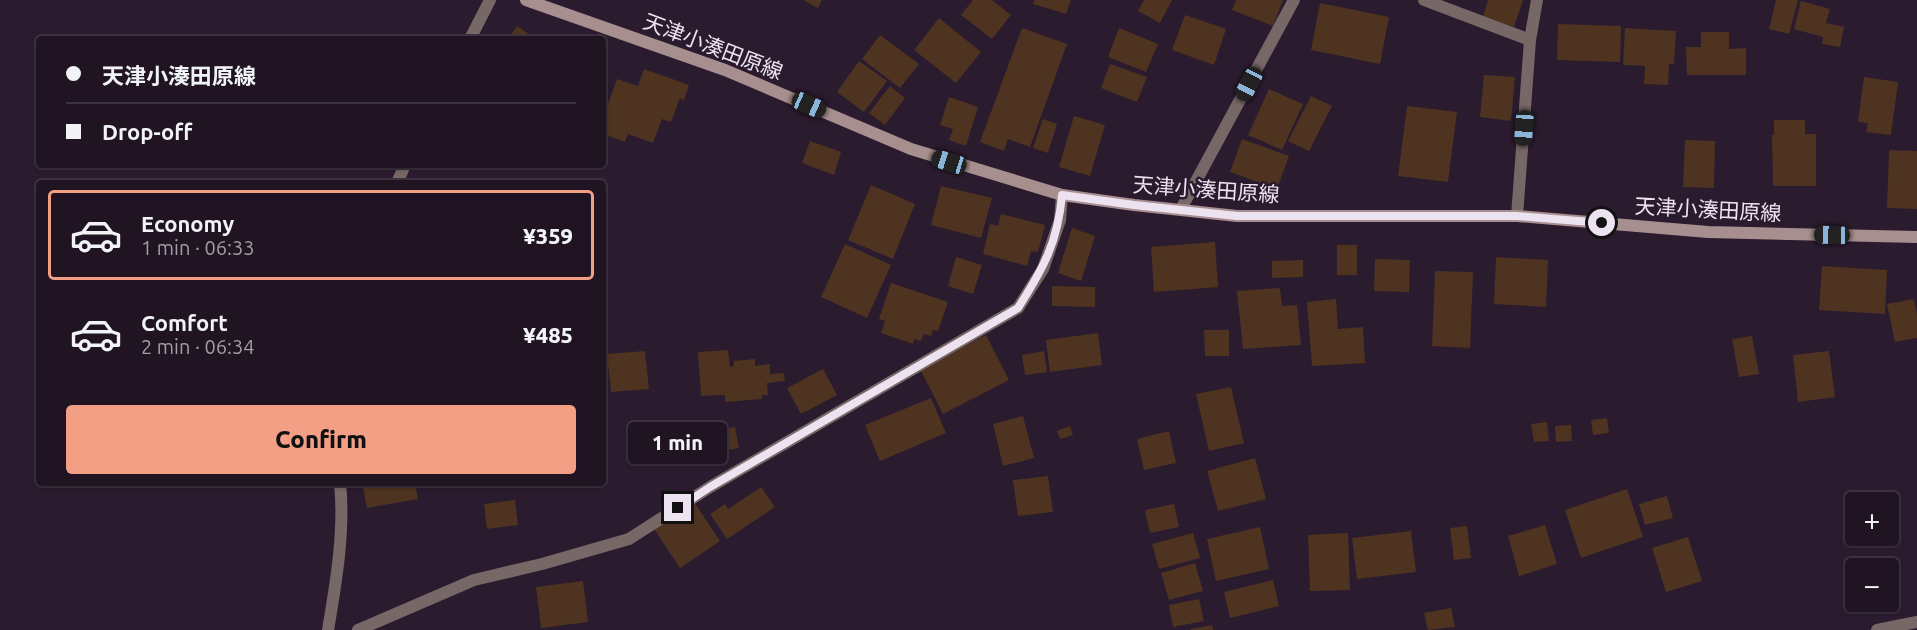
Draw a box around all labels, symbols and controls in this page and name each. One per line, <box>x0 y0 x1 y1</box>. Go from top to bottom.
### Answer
street label: 天津小湊田原線 <box>640 9 786 84</box>
text: 天津小湊田原線 <box>102 63 256 88</box>
car <box>1233 64 1265 104</box>
car <box>789 89 829 121</box>
car <box>1514 109 1534 147</box>
text: Drop-off <box>102 119 192 144</box>
car <box>929 148 969 176</box>
street label: 天津小湊田原線 <box>1132 172 1280 206</box>
street label: 天津小湊田原線 <box>1634 193 1782 225</box>
icon: car <box>69 208 123 262</box>
route start <box>1588 209 1615 236</box>
text: Economy <box>141 211 234 236</box>
text: ¥359 <box>523 223 573 248</box>
car <box>1814 226 1850 244</box>
text: 1 min · 06:33 <box>141 236 255 259</box>
icon: car <box>69 307 123 361</box>
text: Comfort <box>141 310 228 335</box>
text: ¥485 <box>523 322 573 347</box>
text: 2 min · 06:34 <box>141 335 255 358</box>
button: Confirm <box>66 405 576 474</box>
callout: 1 min <box>628 421 728 463</box>
text: 1 min <box>652 431 703 454</box>
map controls <box>1845 492 1899 612</box>
button: + <box>1845 492 1899 546</box>
route end <box>664 494 691 521</box>
button: − <box>1845 558 1899 612</box>

